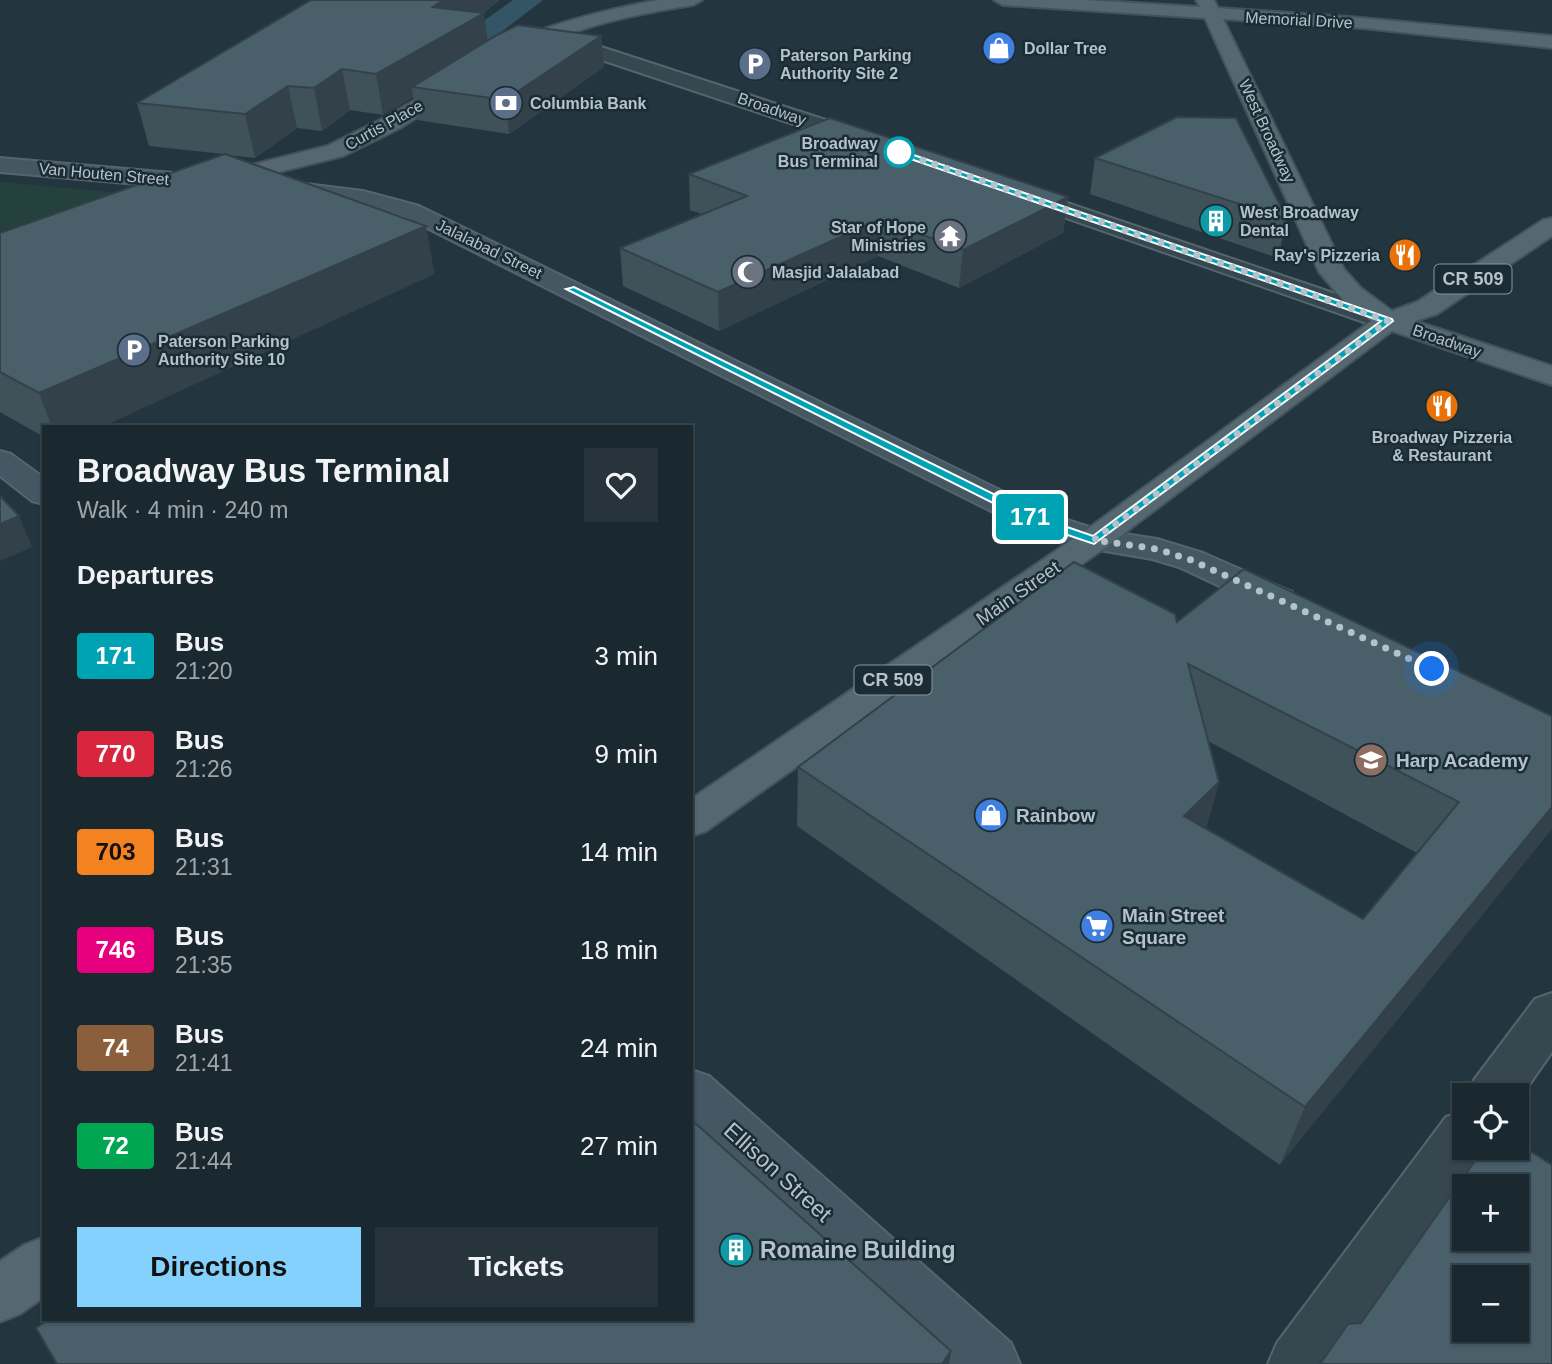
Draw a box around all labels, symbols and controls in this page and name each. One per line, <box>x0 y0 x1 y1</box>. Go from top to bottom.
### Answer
street label: Memorial Drive <box>1245 9 1353 31</box>
shop icon: Dollar Tree <box>980 29 1018 67</box>
place label: Dollar Tree <box>1024 40 1107 57</box>
parking icon: Paterson Parking Authority Site 2 <box>736 45 774 83</box>
place label: Paterson Parking Authority Site 2 <box>780 47 912 82</box>
street label: West Broadway <box>1236 77 1298 185</box>
bank icon: Columbia Bank <box>487 84 525 122</box>
street label: Broadway <box>736 89 808 129</box>
place label: Columbia Bank <box>530 95 647 112</box>
street label: Curtis Place <box>342 97 426 153</box>
place label: Broadway Bus Terminal <box>778 135 878 170</box>
marker: Broadway Bus Terminal <box>884 137 914 167</box>
street label: Van Houten Street <box>38 160 170 188</box>
building icon: West Broadway Dental <box>1197 202 1235 240</box>
place label: West Broadway Dental <box>1240 204 1359 239</box>
street label: Jalalabad Street <box>433 216 545 282</box>
temple icon: Star of Hope Ministries <box>931 217 969 255</box>
place label: Star of Hope Ministries <box>831 219 926 254</box>
restaurant icon: Ray's Pizzeria <box>1386 236 1424 274</box>
place label: Ray's Pizzeria <box>1274 247 1380 264</box>
mosque icon: Masjid Jalalabad <box>729 253 767 291</box>
place label: Masjid Jalalabad <box>772 264 899 281</box>
road number: CR 509 <box>1434 264 1512 293</box>
street label: Broadway <box>1411 321 1483 361</box>
parking icon: Paterson Parking Authority Site 10 <box>115 331 153 369</box>
place label: Paterson Parking Authority Site 10 <box>158 333 290 368</box>
restaurant icon: Broadway Pizzeria & Restaurant <box>1423 387 1461 425</box>
place label: Broadway Pizzeria & Restaurant <box>1372 429 1512 464</box>
button: heart <box>584 448 658 522</box>
text: Broadway Bus Terminal <box>77 452 451 489</box>
line badge: 171 <box>990 494 1070 540</box>
text: Walk · 4 min · 240 m <box>77 497 288 523</box>
text: 171 <box>1010 503 1050 530</box>
street label: Main Street <box>972 556 1064 629</box>
text: Departures <box>77 560 214 590</box>
text: Bus <box>175 627 224 657</box>
text: 3 min <box>594 641 658 671</box>
text: 171 <box>95 642 136 669</box>
your location <box>1414 651 1449 686</box>
text: 21:20 <box>175 658 233 684</box>
road number: CR 509 <box>854 666 931 694</box>
text: Bus <box>175 725 224 755</box>
text: 9 min <box>594 739 658 769</box>
text: 770 <box>95 740 136 767</box>
school or university icon: Harp Academy <box>1352 741 1390 779</box>
place label: Harp Academy <box>1396 750 1529 771</box>
text: 21:26 <box>175 756 233 782</box>
shop icon: Rainbow <box>972 796 1010 834</box>
place label: Rainbow <box>1016 805 1095 826</box>
text: Bus <box>175 823 224 853</box>
text: 14 min <box>580 837 658 867</box>
text: 703 <box>95 838 136 865</box>
text: 21:31 <box>175 854 233 880</box>
place label: Main Street Square <box>1122 905 1225 948</box>
supermarket icon: Main Street Square <box>1078 907 1116 945</box>
text: Bus <box>175 921 224 951</box>
text: 18 min <box>580 935 658 965</box>
text: 746 <box>95 936 136 963</box>
text: 21:35 <box>175 952 233 978</box>
text: Bus <box>175 1019 224 1049</box>
text: 24 min <box>580 1033 658 1063</box>
text: 74 <box>102 1034 129 1061</box>
text: 21:41 <box>175 1050 233 1076</box>
map controls <box>1452 1083 1529 1342</box>
button: locate <box>1452 1083 1529 1160</box>
text: Bus <box>175 1117 224 1147</box>
street label: Ellison Street <box>719 1117 837 1227</box>
text: 27 min <box>580 1131 658 1161</box>
text: 72 <box>102 1132 129 1159</box>
text: 21:44 <box>175 1148 233 1174</box>
button: + <box>1452 1174 1529 1251</box>
button: Directions <box>77 1227 361 1307</box>
button: Tickets <box>375 1227 658 1307</box>
building icon: Romaine Building <box>717 1231 755 1269</box>
place label: Romaine Building <box>760 1237 956 1263</box>
button: − <box>1452 1265 1529 1342</box>

